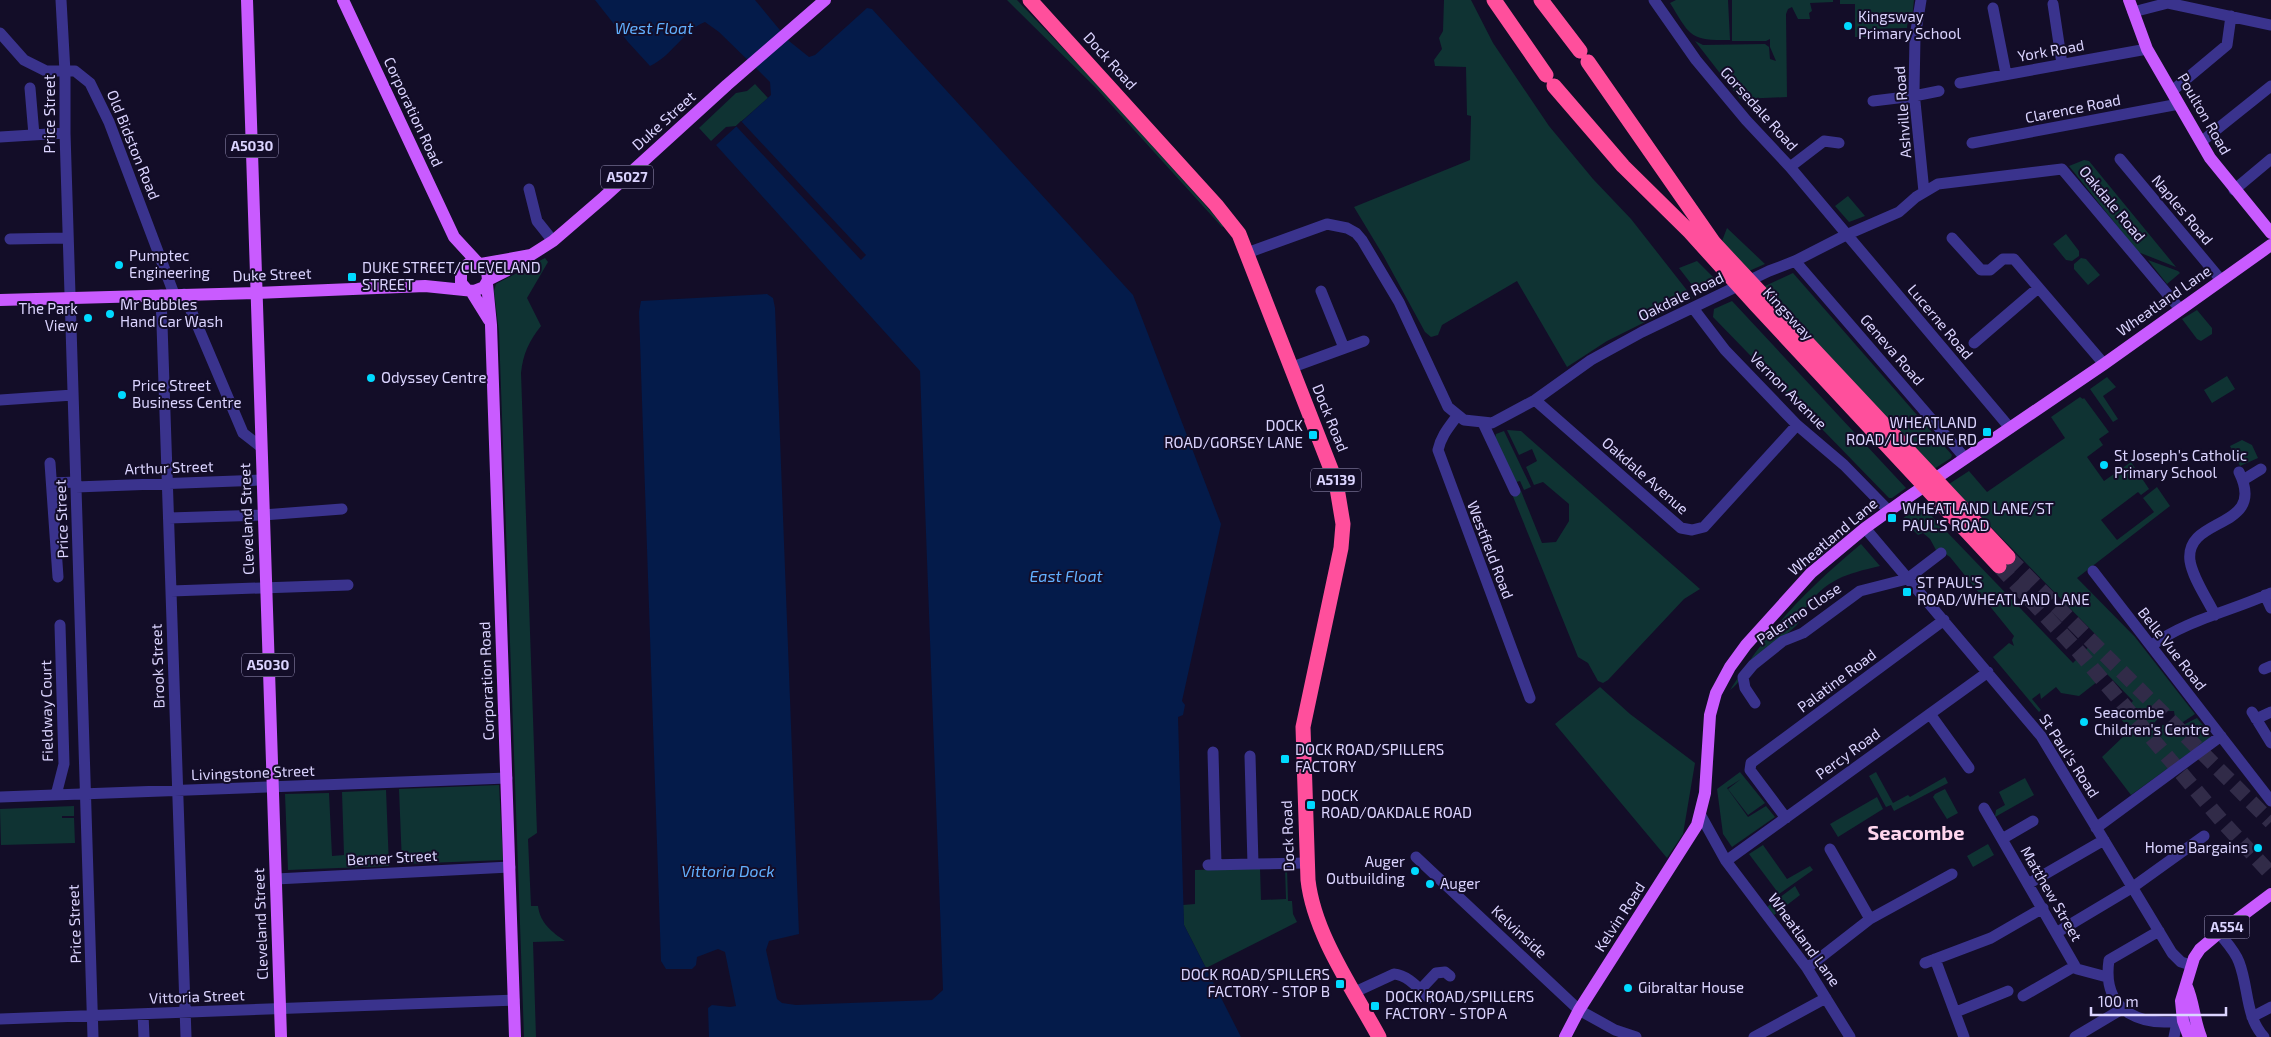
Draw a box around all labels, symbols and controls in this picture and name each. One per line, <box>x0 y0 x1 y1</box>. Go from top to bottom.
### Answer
place label: Kingsway Primary School <box>1858 7 1961 42</box>
water label: West Float <box>615 18 694 37</box>
marker: Kingsway Primary School <box>1842 20 1854 32</box>
street label: Dock Road <box>1080 28 1141 93</box>
street label: York Road <box>2016 35 2086 65</box>
street label: Corporation Road <box>381 54 447 169</box>
street label: Gorsedale Road <box>1717 63 1802 154</box>
street label: Ashville Road <box>1890 65 1914 159</box>
street label: Poulton Road <box>2174 70 2235 157</box>
street label: Price Street <box>40 74 58 153</box>
street label: Old Bidston Road <box>104 87 164 202</box>
street label: Duke Street <box>628 87 699 153</box>
street label: Clarence Road <box>2023 90 2122 126</box>
road number: A5030 <box>226 134 278 158</box>
street label: Oakdale Road <box>2076 162 2150 245</box>
road number: A5027 <box>601 166 653 188</box>
street label: Naples Road <box>2148 171 2217 248</box>
place label: Pumptec Engineering <box>129 246 210 281</box>
place label: DUKE STREET/CLEVELAND STREET <box>362 258 541 293</box>
marker: Pumptec Engineering <box>113 259 125 271</box>
street label: Wheatland Lane <box>2113 261 2214 339</box>
street label: Duke Street <box>232 264 312 284</box>
street label: Oakdale Road <box>1635 268 1726 325</box>
marker: DUKE STREET/CLEVELAND STREET <box>346 271 358 283</box>
street label: Lucerne Road <box>1904 280 1977 362</box>
street label: Kingsway <box>1760 283 1818 344</box>
place label: Mr Bubbles Hand Car Wash <box>120 295 223 330</box>
place label: The Park View <box>18 299 78 334</box>
marker: Mr Bubbles Hand Car Wash <box>104 308 116 320</box>
street label: Geneva Road <box>1857 310 1928 389</box>
marker: The Park View <box>82 312 94 324</box>
street label: Vernon Avenue <box>1746 348 1831 433</box>
place label: Odyssey Centre <box>381 368 487 386</box>
marker: Odyssey Centre <box>365 372 377 384</box>
place label: Price Street Business Centre <box>132 376 241 411</box>
street label: Dock Road <box>1309 381 1353 454</box>
marker: Price Street Business Centre <box>116 389 128 401</box>
place label: WHEATLAND ROAD/LUCERNE RD <box>1846 413 1977 448</box>
place label: DOCK ROAD/GORSEY LANE <box>1164 416 1303 451</box>
marker: WHEATLAND ROAD/LUCERNE RD <box>1981 426 1993 438</box>
marker: DOCK ROAD/GORSEY LANE <box>1307 429 1319 441</box>
street label: Oakdale Avenue <box>1599 433 1692 518</box>
place label: St Joseph's Catholic Primary School <box>2114 446 2247 481</box>
street label: Arthur Street <box>124 456 214 478</box>
marker: St Joseph's Catholic Primary School <box>2098 459 2110 471</box>
street label: Cleveland Street <box>235 462 257 575</box>
road number: A5139 <box>1311 468 1361 492</box>
street label: Price Street <box>51 479 71 559</box>
street label: Wheatland Lane <box>1784 494 1881 579</box>
street label: Westfield Road <box>1464 498 1518 601</box>
place label: WHEATLAND LANE/ST PAUL'S ROAD <box>1902 499 2054 534</box>
marker: WHEATLAND LANE/ST PAUL'S ROAD <box>1886 512 1898 524</box>
water label: East Float <box>1029 566 1104 585</box>
place label: ST PAUL'S ROAD/WHEATLAND LANE <box>1917 573 2090 608</box>
street label: Palermo Close <box>1753 578 1844 648</box>
marker: ST PAUL'S ROAD/WHEATLAND LANE <box>1901 586 1913 598</box>
street label: Belle Vue Road <box>2135 603 2211 694</box>
street label: Corporation Road <box>475 621 497 741</box>
street label: Brook Street <box>147 623 167 709</box>
street label: Palatine Road <box>1794 645 1879 716</box>
road number: A5030 <box>242 654 294 676</box>
street label: Fieldway Court <box>36 660 56 762</box>
place label: Seacombe Children's Centre <box>2094 703 2210 738</box>
street label: St Paul's Road <box>2036 710 2103 801</box>
marker: Seacombe Children's Centre <box>2078 716 2090 728</box>
street label: Percy Road <box>1812 724 1883 783</box>
place label: DOCK ROAD/SPILLERS FACTORY <box>1295 740 1444 775</box>
marker: DOCK ROAD/SPILLERS FACTORY <box>1279 753 1291 765</box>
street label: Livingstone Street <box>191 761 315 783</box>
place label: DOCK ROAD/OAKDALE ROAD <box>1321 786 1472 821</box>
marker: DOCK ROAD/OAKDALE ROAD <box>1305 799 1317 811</box>
street label: Dock Road <box>1277 800 1297 872</box>
district label: Seacombe <box>1867 820 1965 844</box>
place label: Home Bargains <box>2145 838 2248 856</box>
marker: Home Bargains <box>2252 842 2264 854</box>
street label: Matthew Street <box>2017 843 2086 944</box>
street label: Berner Street <box>346 846 438 868</box>
place label: Auger Outbuilding <box>1326 852 1406 887</box>
water label: Vittoria Dock <box>681 861 775 880</box>
marker: Auger Outbuilding <box>1409 865 1421 877</box>
street label: Cleveland Street <box>249 867 271 980</box>
place label: Auger <box>1440 874 1480 892</box>
marker: Auger <box>1424 878 1436 890</box>
street label: Kelvin Road <box>1590 878 1648 955</box>
street label: Price Street <box>64 884 84 964</box>
street label: Wheatland Lane <box>1765 889 1845 990</box>
street label: Kelvinside <box>1488 901 1551 961</box>
road number: A554 <box>2204 916 2250 939</box>
place label: DOCK ROAD/SPILLERS FACTORY - STOP B <box>1181 965 1330 1000</box>
marker: DOCK ROAD/SPILLERS FACTORY - STOP B <box>1334 978 1346 990</box>
place label: Gibraltar House <box>1638 978 1744 996</box>
marker: Gibraltar House <box>1622 982 1634 994</box>
scale bar <box>2091 984 2226 1016</box>
street label: Vittoria Street <box>149 985 245 1007</box>
place label: DOCK ROAD/SPILLERS FACTORY - STOP A <box>1385 987 1534 1022</box>
text: 100 m <box>2098 992 2139 1010</box>
marker: DOCK ROAD/SPILLERS FACTORY - STOP A <box>1369 1000 1381 1012</box>

